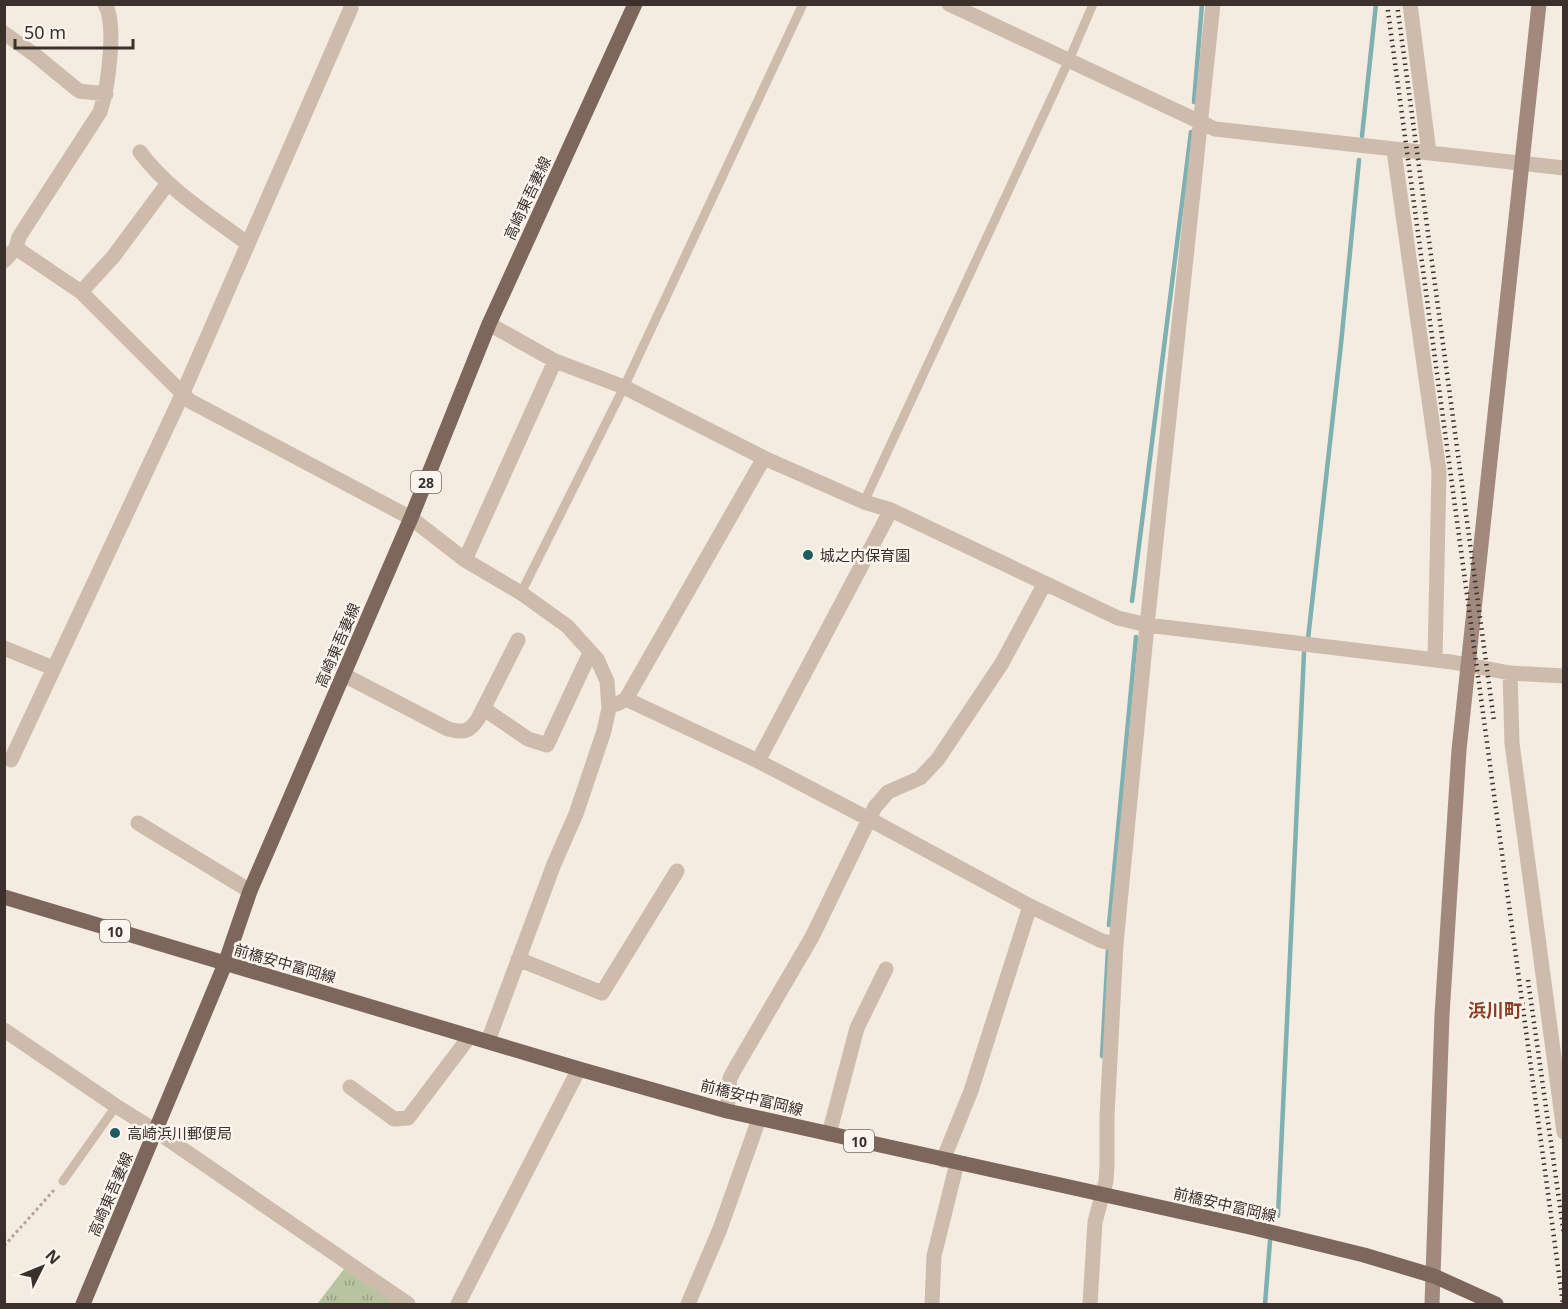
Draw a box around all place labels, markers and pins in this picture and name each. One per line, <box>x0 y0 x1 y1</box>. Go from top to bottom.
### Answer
place label: 城之内保育園 <box>820 545 910 565</box>
marker: 城之内保育園 <box>801 548 815 562</box>
place label: 高崎浜川郵便局 <box>127 1123 232 1143</box>
marker: 高崎浜川郵便局 <box>108 1126 122 1140</box>

